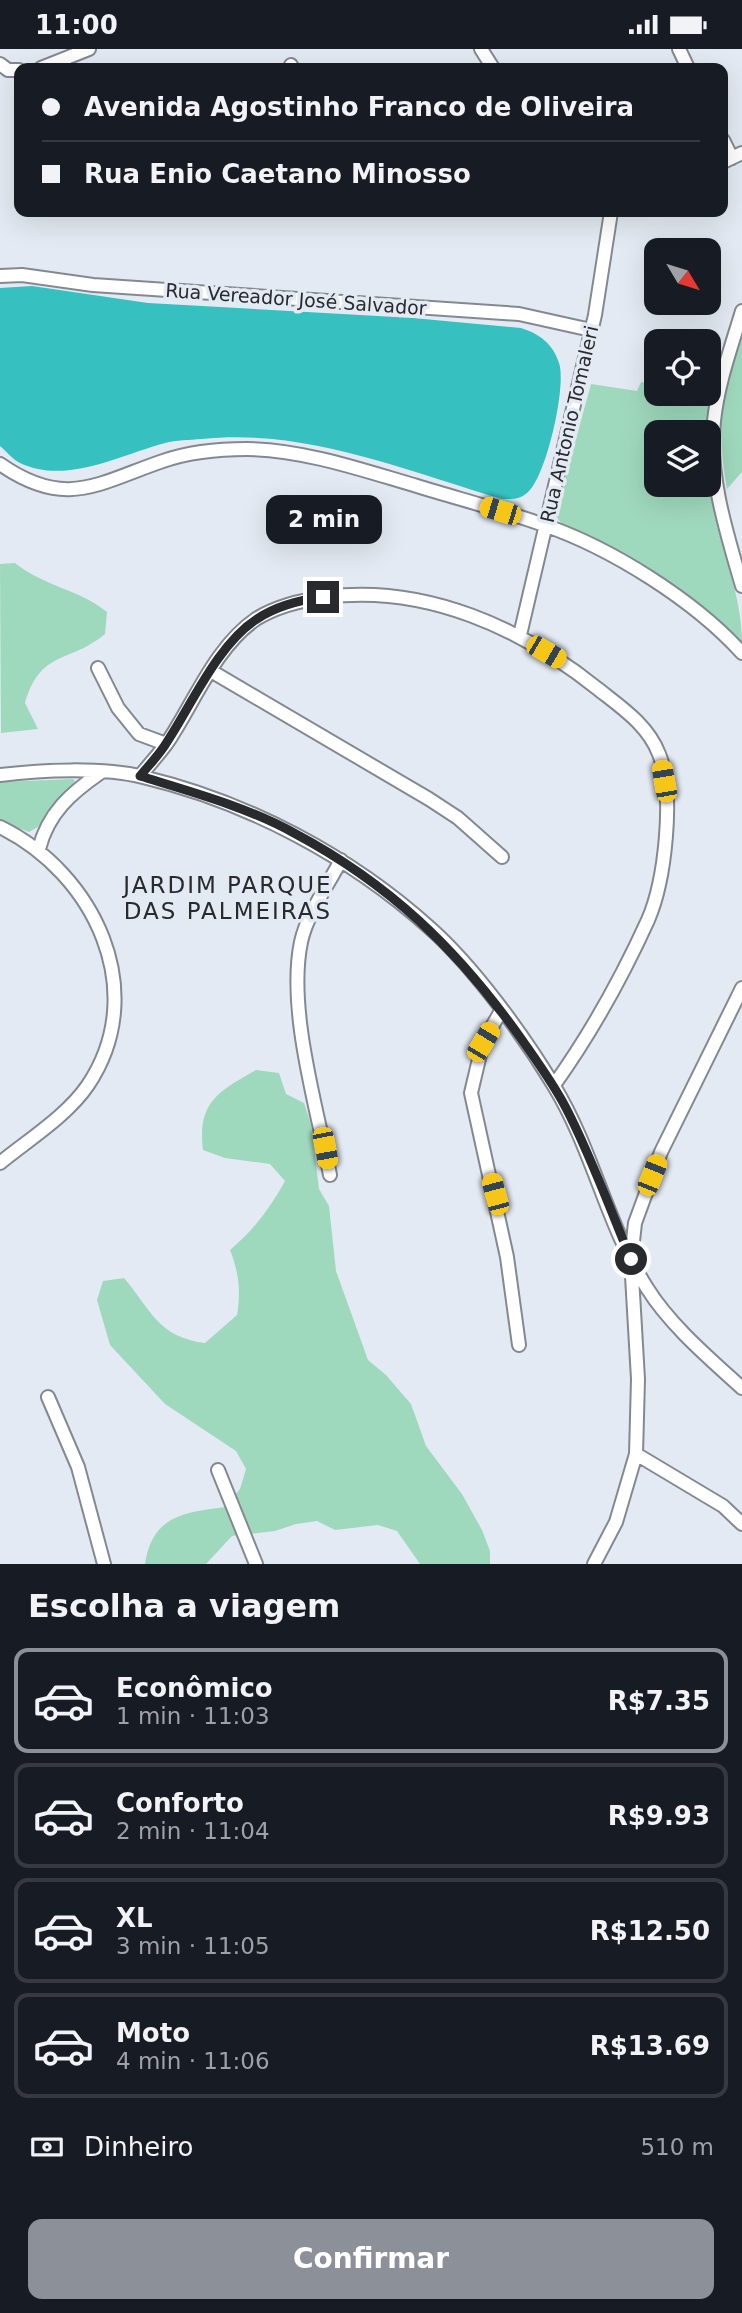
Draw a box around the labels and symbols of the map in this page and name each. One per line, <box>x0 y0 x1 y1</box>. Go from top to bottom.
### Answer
north arrow <box>644 238 721 315</box>
street label: Rua Vereador José Salvador <box>165 279 428 319</box>
street label: Rua Antonio Tomaleri <box>536 323 602 525</box>
car <box>477 495 524 527</box>
callout: 2 min <box>265 496 381 545</box>
route end <box>307 581 339 613</box>
car <box>523 632 570 672</box>
car <box>651 758 678 804</box>
district label: JARDIM PARQUE DAS PALMEIRAS <box>121 872 333 924</box>
car <box>464 1019 503 1065</box>
car <box>311 1125 340 1171</box>
car <box>635 1152 670 1198</box>
car <box>480 1171 511 1217</box>
route start <box>615 1243 647 1275</box>

